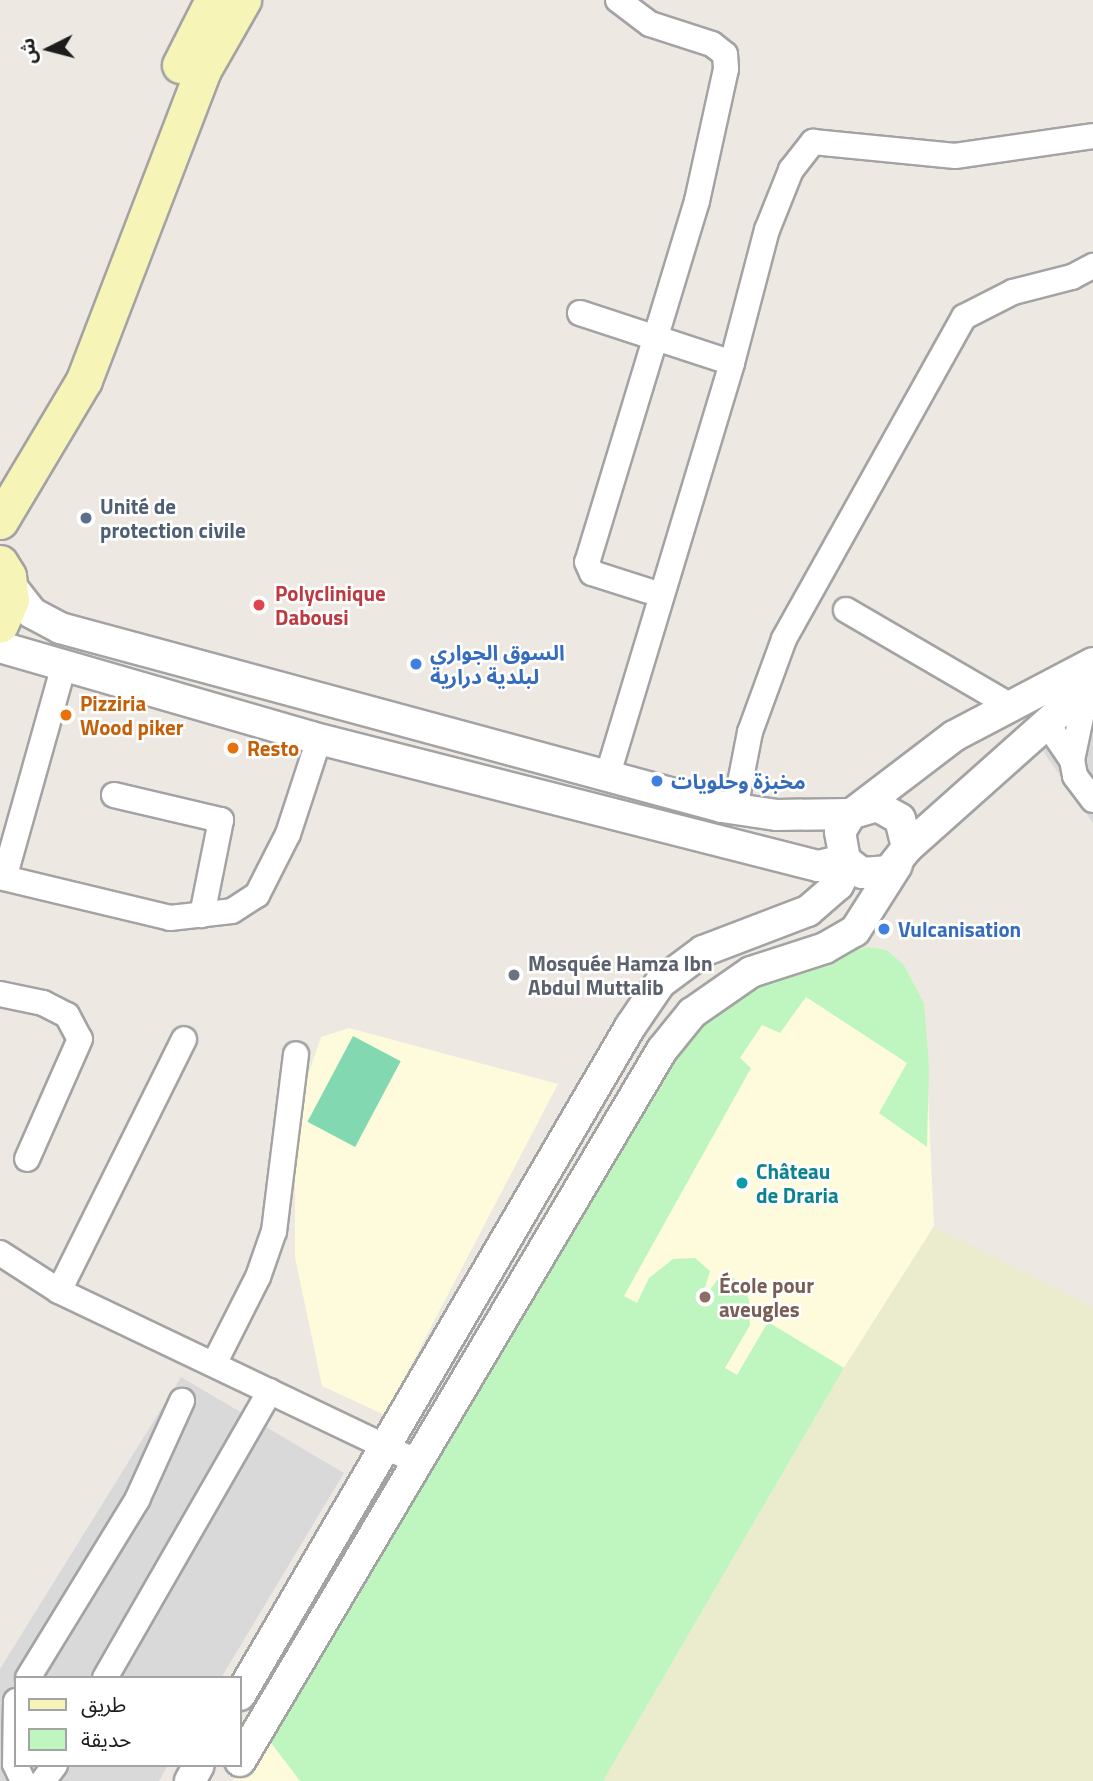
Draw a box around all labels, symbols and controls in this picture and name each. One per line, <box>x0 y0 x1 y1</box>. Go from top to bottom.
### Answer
north arrow <box>14 14 84 84</box>
text: ش <box>12 37 43 66</box>
place label: Unité de protection civile <box>100 493 246 543</box>
marker: Unité de protection civile <box>78 510 94 526</box>
place label: Polyclinique Dabousi <box>275 580 386 630</box>
marker: Polyclinique Dabousi <box>249 595 269 615</box>
place label: السوق الجواري لبلدية درارية <box>430 639 565 689</box>
marker: السوق الجواري لبلدية درارية <box>408 656 424 672</box>
place label: Pizziria Wood piker <box>80 690 184 740</box>
marker: Pizziria Wood piker <box>58 707 74 723</box>
place label: Resto <box>247 735 299 761</box>
marker: Resto <box>225 740 241 756</box>
place label: مخبزة وحلويات <box>671 768 806 794</box>
marker: مخبزة وحلويات <box>649 773 665 789</box>
place label: Vulcanisation <box>898 916 1021 942</box>
marker: Vulcanisation <box>876 921 892 937</box>
place label: Mosquée Hamza Ibn Abdul Muttalib <box>528 950 713 1000</box>
marker: Mosquée Hamza Ibn Abdul Muttalib <box>506 967 522 983</box>
place label: Château de Draria <box>756 1158 839 1208</box>
marker: Château de Draria <box>734 1175 750 1191</box>
place label: École pour aveugles <box>719 1272 814 1322</box>
marker: École pour aveugles <box>697 1289 713 1305</box>
legend <box>14 1676 242 1767</box>
text: طريق <box>81 1688 126 1720</box>
text: حديقة <box>81 1723 131 1755</box>

